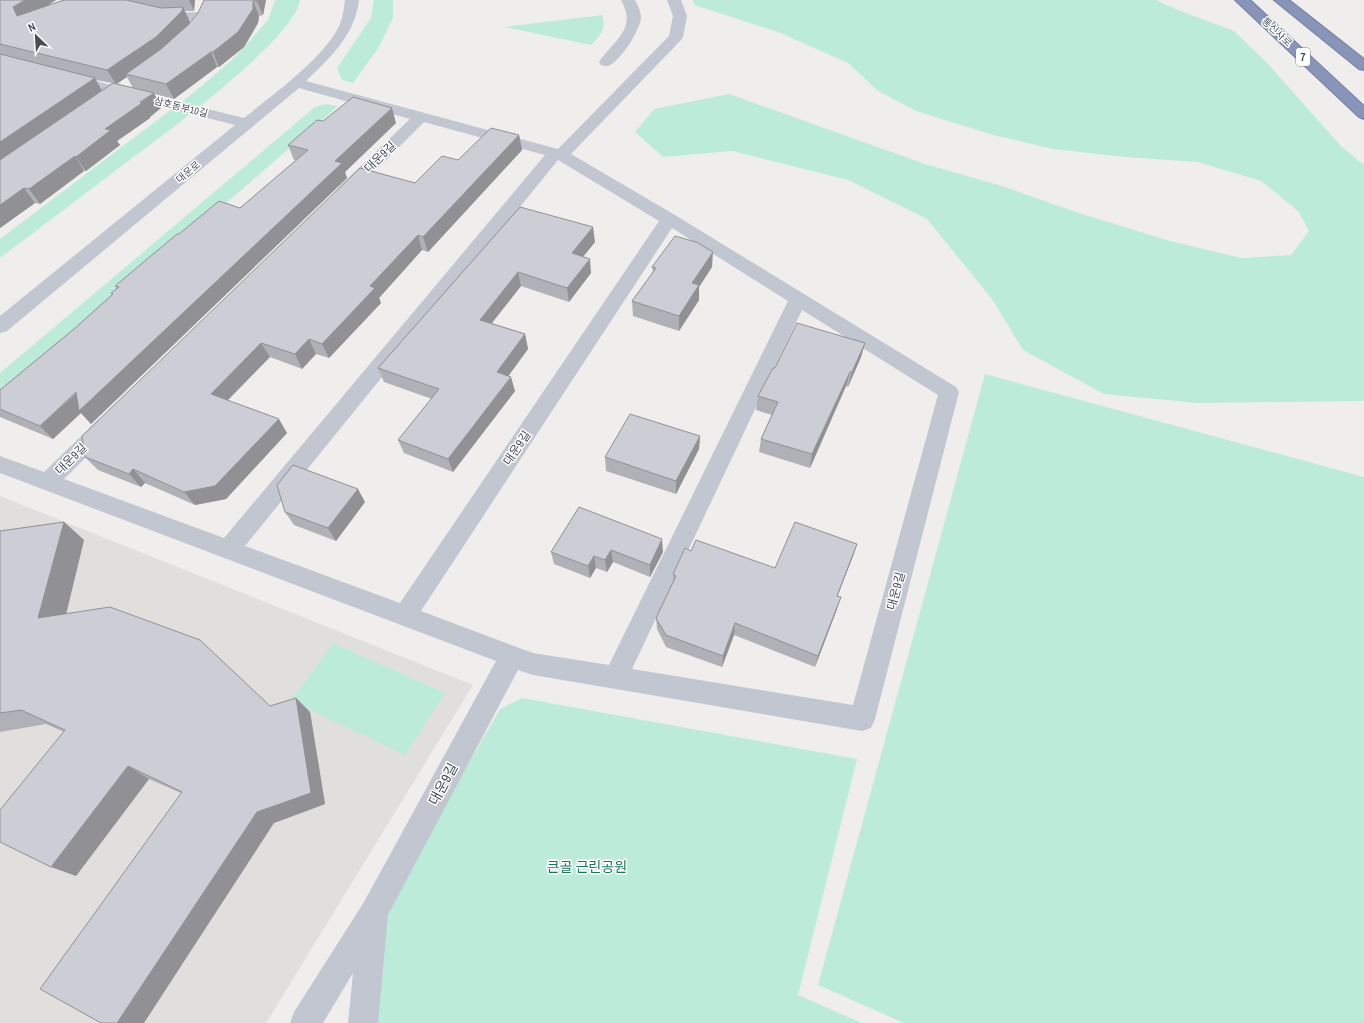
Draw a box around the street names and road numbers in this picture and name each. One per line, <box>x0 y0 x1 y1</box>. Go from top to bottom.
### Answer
street label: 통신사로 <box>1259 15 1295 49</box>
road number: 7 <box>1296 48 1310 66</box>
street label: 삼호동부10길 <box>153 94 209 120</box>
street label: 대운9길 <box>361 138 399 176</box>
street label: 대운로 <box>173 158 203 186</box>
street label: 대운9길 <box>500 428 534 468</box>
street label: 대운9길 <box>52 440 90 478</box>
street label: 대운9길 <box>883 570 909 612</box>
street label: 대운9길 <box>424 760 462 808</box>

